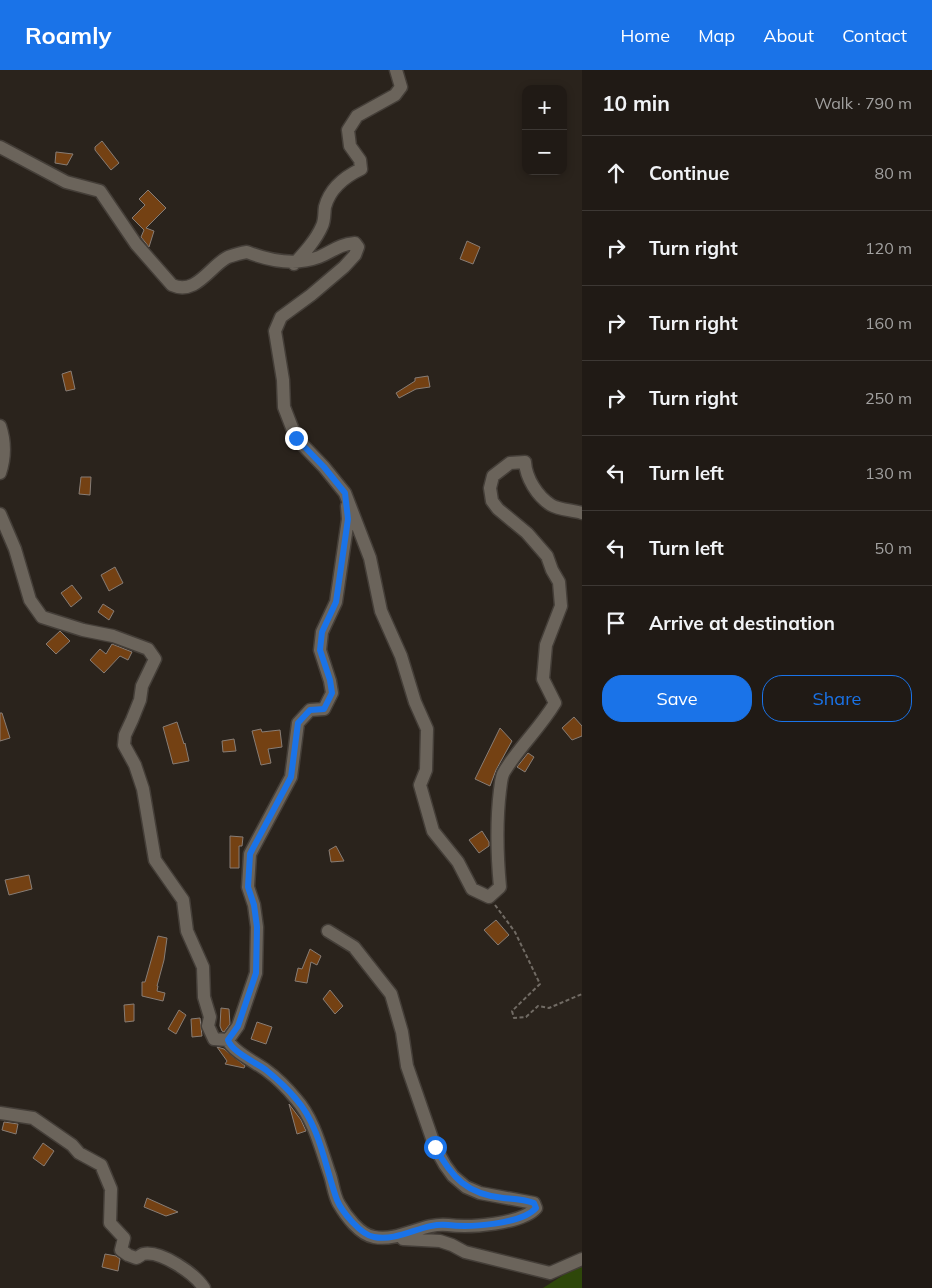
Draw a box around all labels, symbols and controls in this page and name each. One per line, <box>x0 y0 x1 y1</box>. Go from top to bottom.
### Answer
text: Roamly <box>25 20 112 50</box>
text: Home <box>620 24 670 47</box>
text: Map <box>698 24 735 47</box>
text: About <box>763 24 814 47</box>
text: Contact <box>842 24 907 47</box>
map controls <box>522 85 567 175</box>
button: + <box>522 85 567 130</box>
text: 10 min <box>602 90 670 116</box>
text: Walk · 790 m <box>814 93 912 113</box>
button: − <box>522 130 567 175</box>
icon: ahead <box>602 159 630 187</box>
text: Continue <box>649 161 729 185</box>
text: 80 m <box>875 163 912 183</box>
icon: right <box>602 234 630 262</box>
text: Turn right <box>649 236 738 260</box>
text: 120 m <box>865 238 912 258</box>
icon: right <box>602 309 630 337</box>
text: Turn right <box>649 311 738 335</box>
text: 160 m <box>865 313 912 333</box>
icon: right <box>602 384 630 412</box>
text: Turn right <box>649 386 738 410</box>
text: 250 m <box>865 388 912 408</box>
route end <box>285 427 308 450</box>
icon: left <box>602 459 630 487</box>
text: Turn left <box>649 461 724 485</box>
text: 130 m <box>865 463 912 483</box>
icon: left <box>602 534 630 562</box>
text: Turn left <box>649 536 724 560</box>
text: 50 m <box>875 538 912 558</box>
icon: arrive <box>602 609 630 637</box>
text: Arrive at destination <box>649 611 835 635</box>
button: Save <box>602 675 752 722</box>
button: Share <box>762 675 912 722</box>
route start <box>424 1136 447 1159</box>

